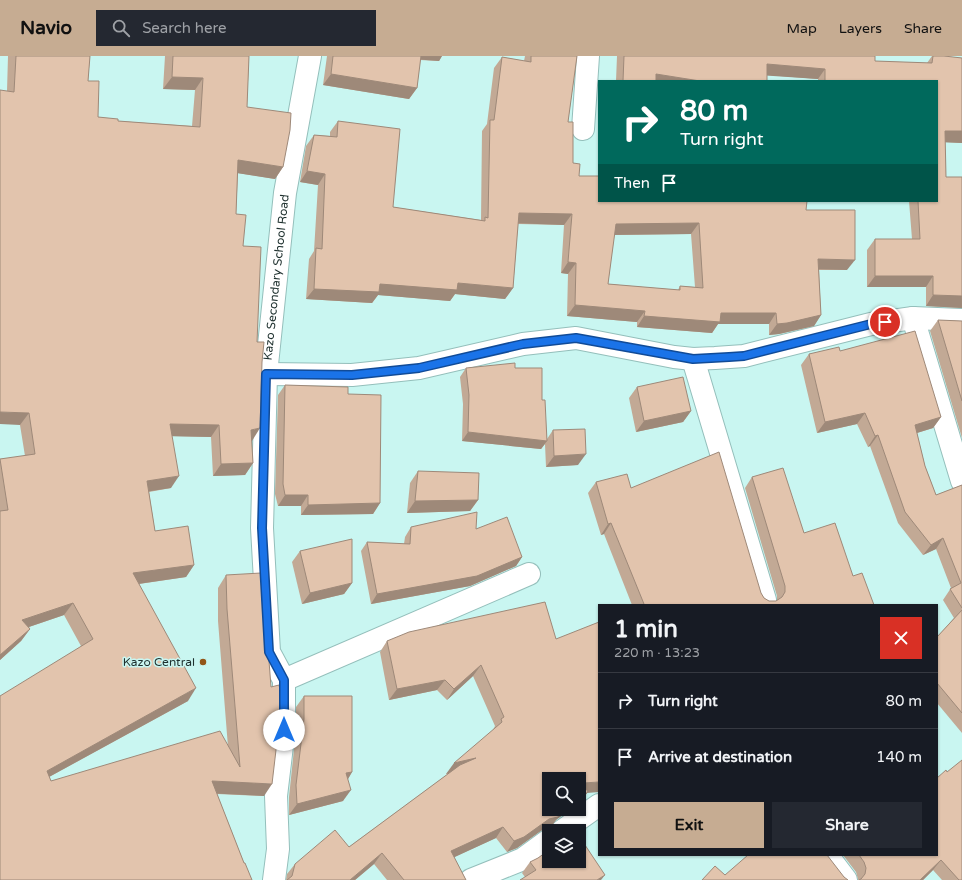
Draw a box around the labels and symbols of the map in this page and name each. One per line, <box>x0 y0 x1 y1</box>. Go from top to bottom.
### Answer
street label: Kazo Secondary School Road <box>260 194 292 361</box>
pin <box>868 305 902 339</box>
place label: Kazo Central <box>123 655 195 669</box>
marker: Kazo Central <box>198 657 208 667</box>
position arrow <box>263 709 305 751</box>

